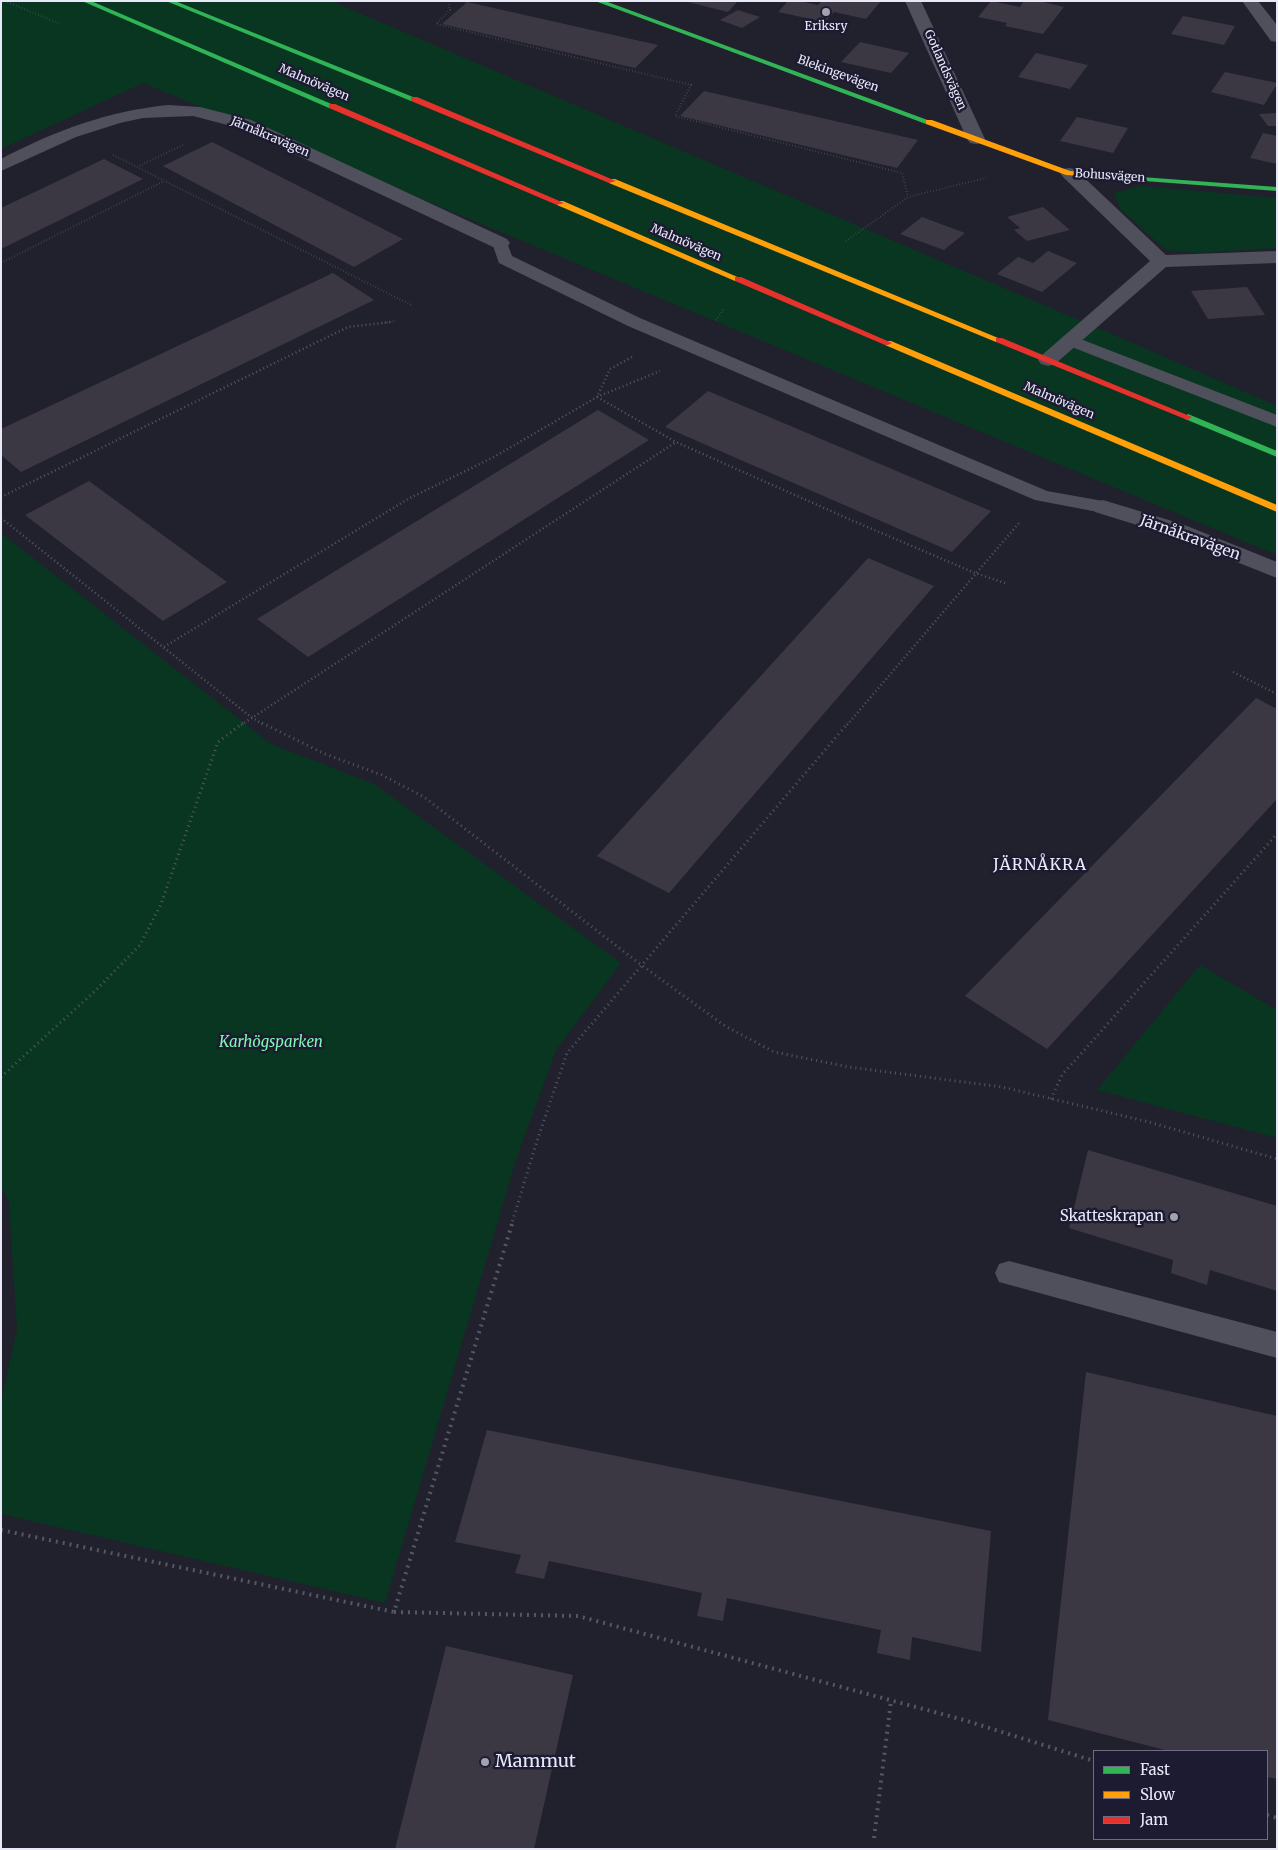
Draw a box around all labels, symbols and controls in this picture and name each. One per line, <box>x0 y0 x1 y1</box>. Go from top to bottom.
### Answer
marker: Eriksry <box>820 6 832 18</box>
place label: Eriksry <box>805 20 847 34</box>
street label: Gotlandsvägen <box>921 28 969 112</box>
street label: Blekingevägen <box>795 53 881 95</box>
street label: Malmövägen <box>276 62 352 104</box>
street label: Järnåkravägen <box>228 114 312 160</box>
street label: Bohusvägen <box>1074 166 1146 186</box>
street label: Malmövägen <box>648 222 724 264</box>
street label: Malmövägen <box>1021 380 1097 422</box>
street label: Järnåkravägen <box>1137 512 1243 564</box>
district label: JÄRNÅKRA <box>992 855 1088 875</box>
park label: Karhögsparken <box>219 1034 323 1052</box>
place label: Skatteskrapan <box>1060 1208 1164 1226</box>
marker: Skatteskrapan <box>1168 1211 1180 1223</box>
legend <box>1093 1750 1268 1840</box>
place label: Mammut <box>495 1751 576 1773</box>
marker: Mammut <box>479 1756 491 1768</box>
text: Fast <box>1140 1760 1170 1779</box>
text: Slow <box>1140 1785 1175 1804</box>
text: Jam <box>1140 1810 1168 1829</box>

